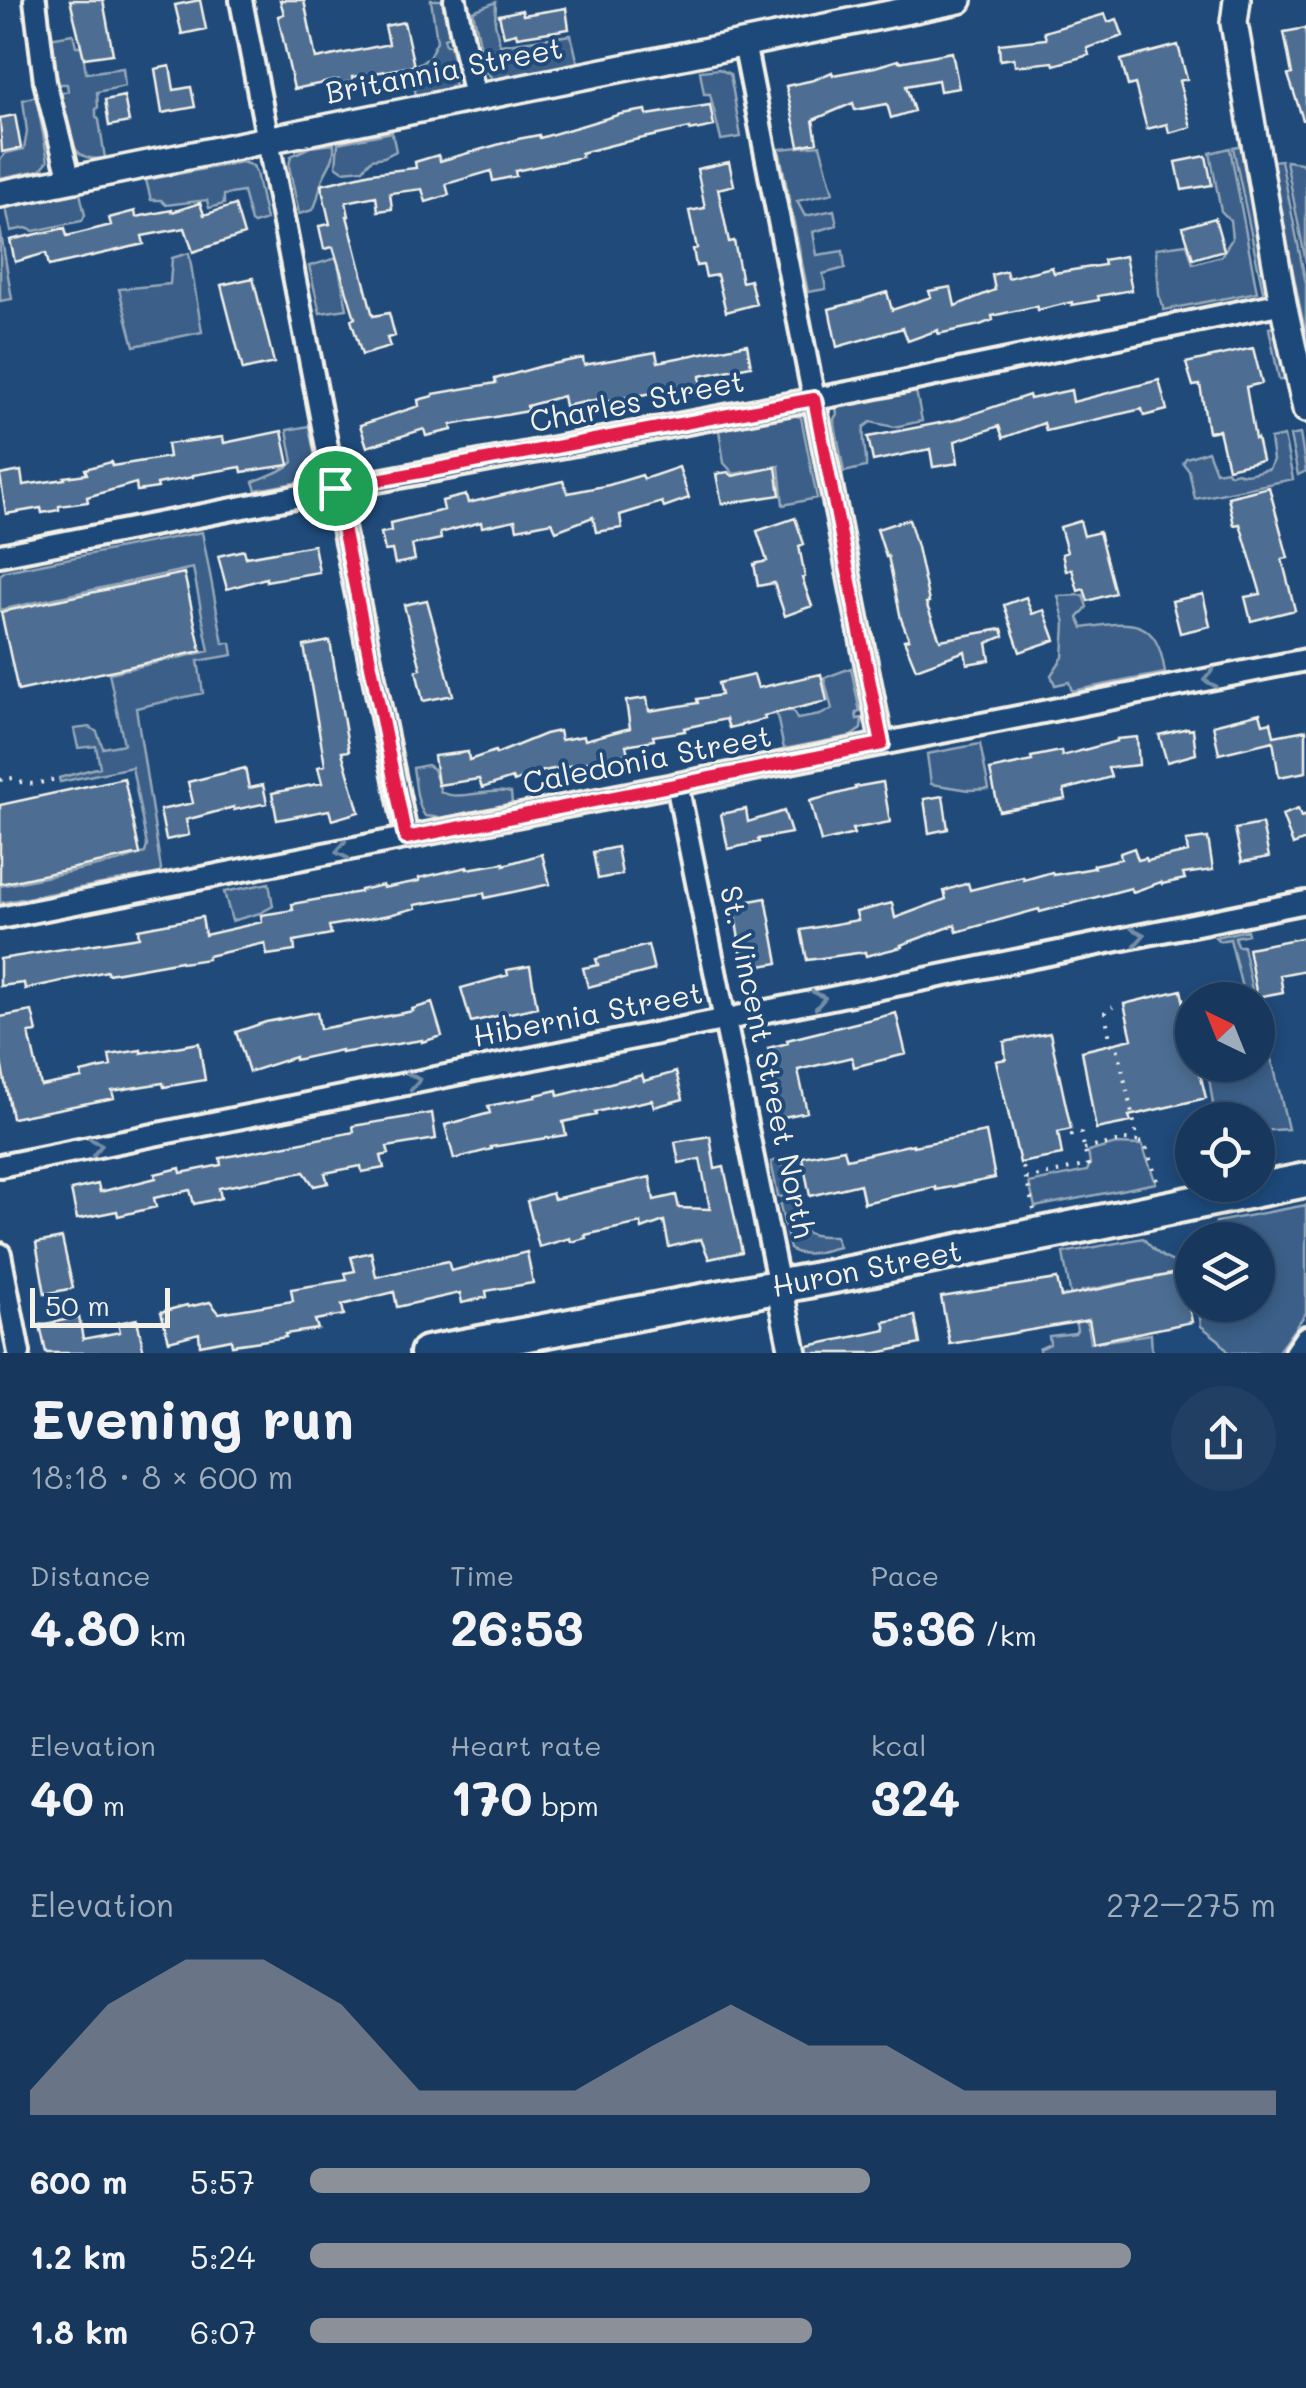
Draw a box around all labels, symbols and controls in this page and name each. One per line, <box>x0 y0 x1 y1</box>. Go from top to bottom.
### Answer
street label: Britannia Street <box>322 26 566 112</box>
street label: Charles Street <box>526 360 747 440</box>
pin <box>293 446 378 531</box>
icon: arrive <box>308 461 363 516</box>
one-way arrow <box>1202 667 1219 688</box>
street label: Caledonia Street <box>519 714 774 802</box>
one-way arrow <box>334 839 351 860</box>
street label: St. Vincent Street North <box>712 882 826 1242</box>
one-way arrow <box>1129 926 1146 947</box>
street label: Hibernia Street <box>469 971 706 1055</box>
north arrow <box>1175 982 1275 1082</box>
map controls <box>1175 982 1275 1322</box>
one-way arrow <box>810 990 827 1011</box>
one-way arrow <box>405 1072 422 1093</box>
button: locate <box>1175 1102 1275 1202</box>
one-way arrow <box>87 1137 104 1158</box>
button: layers <box>1175 1222 1275 1322</box>
street label: Huron Street <box>768 1229 965 1305</box>
scale bar <box>30 1283 170 1328</box>
text: 50 m <box>45 1287 110 1323</box>
text: Evening run <box>30 1381 354 1453</box>
button: share <box>1171 1386 1276 1491</box>
text: 18:18 · 8 × 600 m <box>30 1455 293 1497</box>
text: Distance <box>30 1557 151 1593</box>
text: Time <box>450 1557 514 1593</box>
text: Pace <box>871 1557 939 1593</box>
text: 4.80 <box>30 1593 140 1659</box>
text: 26:53 <box>450 1593 584 1659</box>
text: 5:36 <box>871 1593 976 1659</box>
text: km <box>140 1617 186 1653</box>
text: /km <box>976 1617 1037 1653</box>
text: Elevation <box>30 1727 156 1763</box>
text: Heart rate <box>450 1727 602 1763</box>
text: kcal <box>871 1727 926 1763</box>
text: 40 <box>30 1763 94 1829</box>
text: 170 <box>450 1763 532 1829</box>
text: 324 <box>871 1763 960 1829</box>
text: m <box>94 1787 125 1823</box>
text: bpm <box>532 1787 599 1823</box>
text: Elevation <box>30 1883 174 1925</box>
text: 272–275 m <box>1106 1883 1276 1925</box>
text: 600 m <box>30 2160 127 2202</box>
text: 5:57 <box>190 2160 255 2202</box>
text: 1.2 km <box>30 2235 126 2277</box>
text: 5:24 <box>190 2235 255 2277</box>
text: 1.8 km <box>30 2310 128 2352</box>
text: 6:07 <box>190 2310 257 2352</box>

